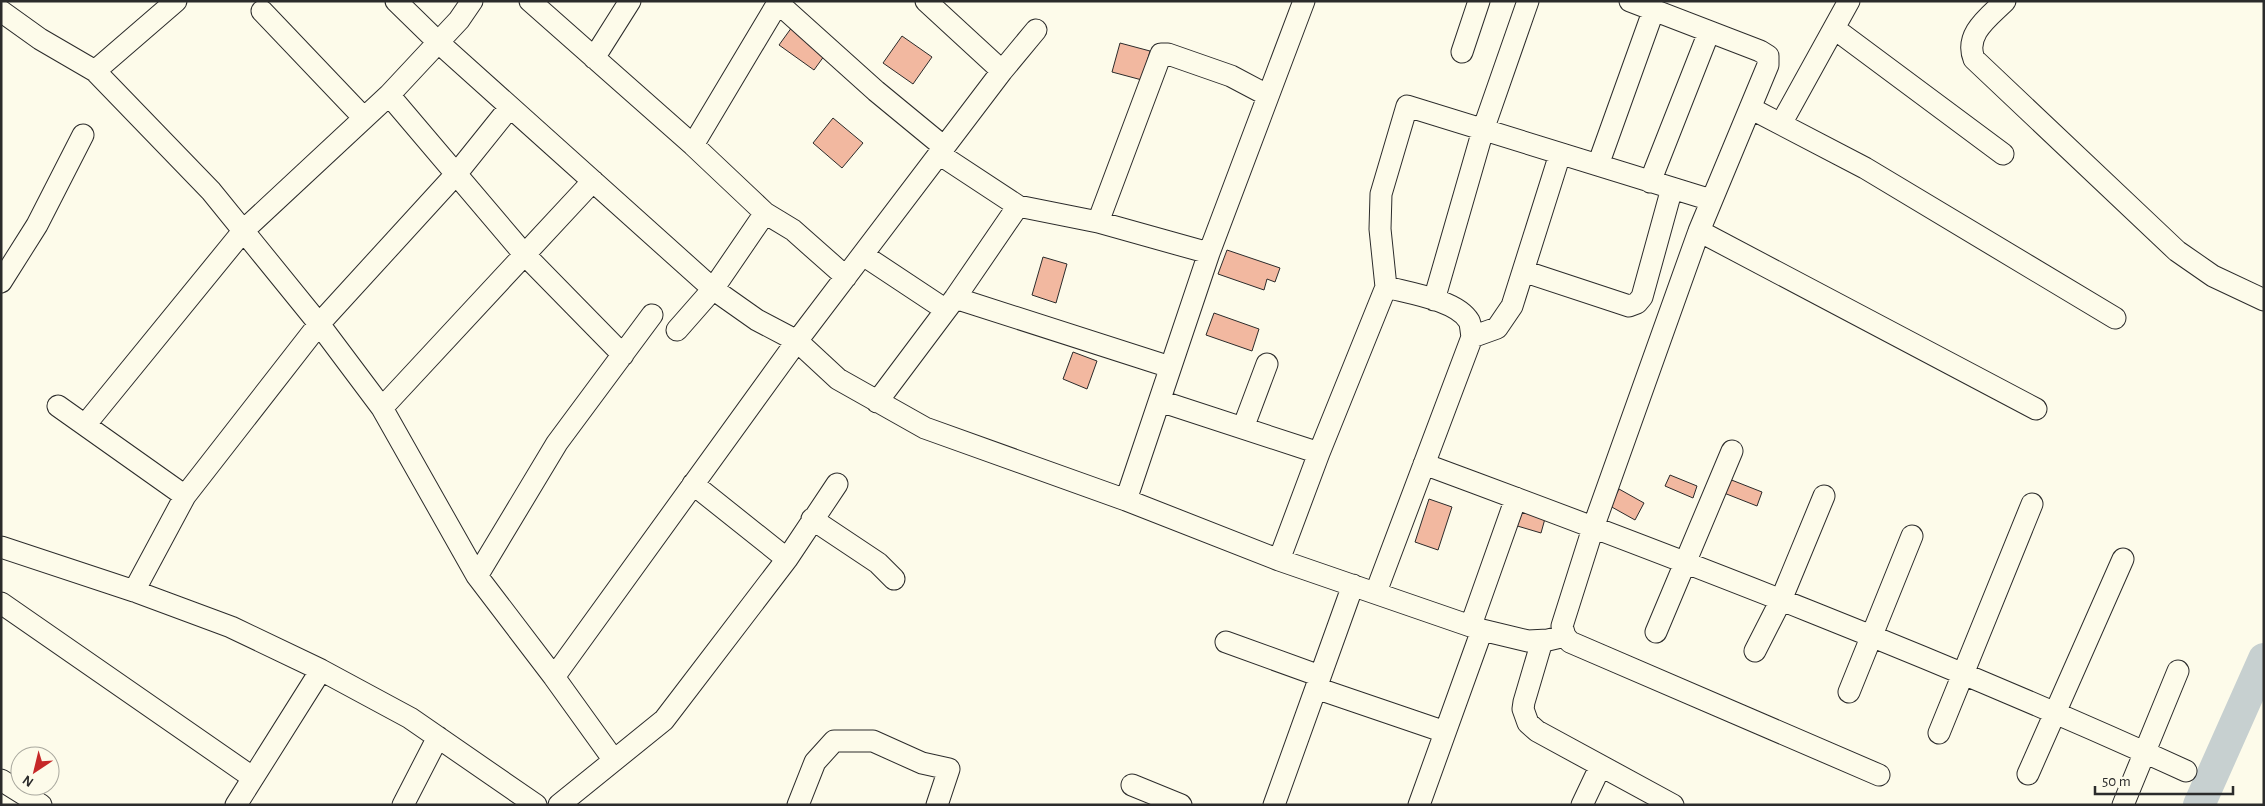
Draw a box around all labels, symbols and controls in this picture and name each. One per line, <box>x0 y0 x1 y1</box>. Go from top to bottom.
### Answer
north arrow <box>10 746 60 796</box>
scale bar <box>2095 764 2232 796</box>
text: N <box>20 772 36 789</box>
text: 50 m <box>2102 774 2131 789</box>

